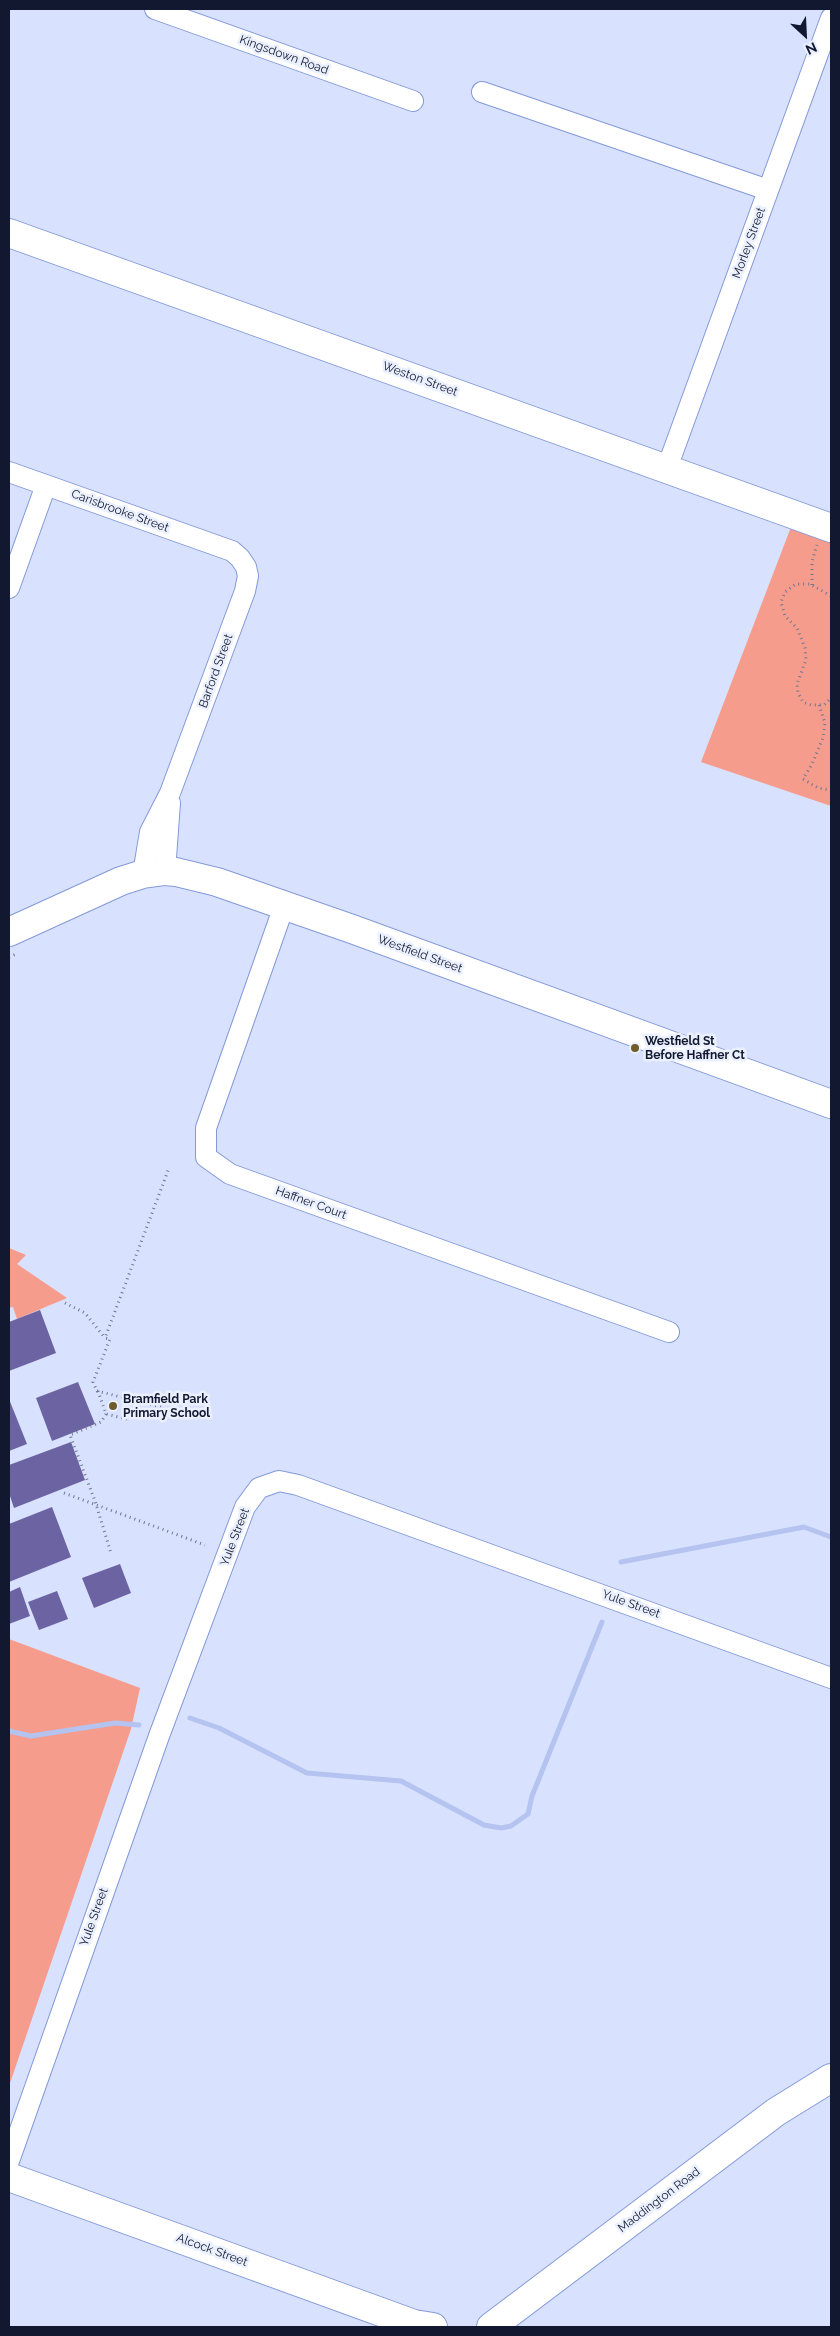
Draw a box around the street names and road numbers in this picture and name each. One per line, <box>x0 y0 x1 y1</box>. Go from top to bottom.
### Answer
street label: Kingsdown Road <box>238 32 330 78</box>
street label: Morley Street <box>729 205 769 281</box>
street label: Weston Street <box>380 359 460 399</box>
street label: Carisbrooke Street <box>69 487 171 535</box>
street label: Barford Street <box>196 632 236 710</box>
street label: Westfield Street <box>376 932 464 976</box>
street label: Haffner Court <box>274 1184 348 1222</box>
street label: Yule Street <box>217 1506 253 1568</box>
street label: Yule Street <box>600 1587 662 1621</box>
street label: Yule Street <box>77 1886 111 1948</box>
street label: Maddington Road <box>615 2165 703 2235</box>
street label: Alcock Street <box>175 2231 249 2269</box>

